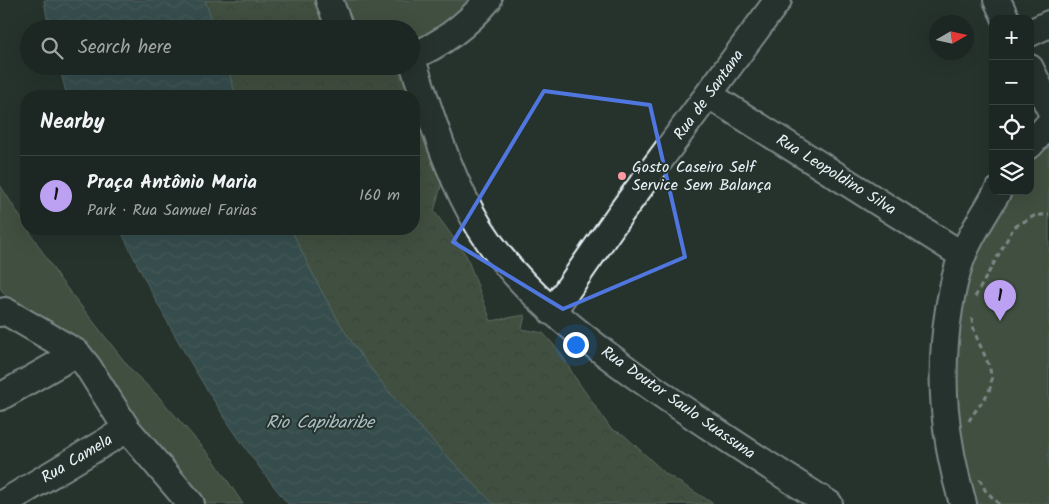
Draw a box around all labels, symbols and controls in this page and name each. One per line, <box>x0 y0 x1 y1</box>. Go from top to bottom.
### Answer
north arrow <box>929 15 974 60</box>
map controls <box>989 15 1034 195</box>
button: + <box>989 15 1034 60</box>
search box <box>20 20 420 75</box>
text: Search here <box>78 33 172 63</box>
icon: search <box>38 34 66 62</box>
street label: Rua de Santana <box>667 44 751 146</box>
button: − <box>989 60 1034 105</box>
button: locate <box>989 105 1034 150</box>
text: Nearby <box>40 106 105 139</box>
street label: Rua Leopoldino Silva <box>771 128 901 222</box>
button: layers <box>989 150 1034 195</box>
place label: Gosto Caseiro Self Service Sem Balança <box>632 155 771 198</box>
text: Praça Antônio Maria <box>87 168 257 198</box>
marker: Gosto Caseiro Self Service Sem Balança <box>616 170 628 182</box>
text: 1 <box>54 183 58 208</box>
text: 160 m <box>359 183 400 208</box>
text: Park · Rua Samuel Farias <box>87 198 257 223</box>
pin: 1 <box>984 280 1016 321</box>
your location <box>563 332 589 358</box>
street label: Rua Doutor Saulo Suassuna <box>596 340 760 466</box>
water label: Rio Capibaribe <box>266 409 376 438</box>
street label: Rua Camela <box>37 428 117 490</box>

